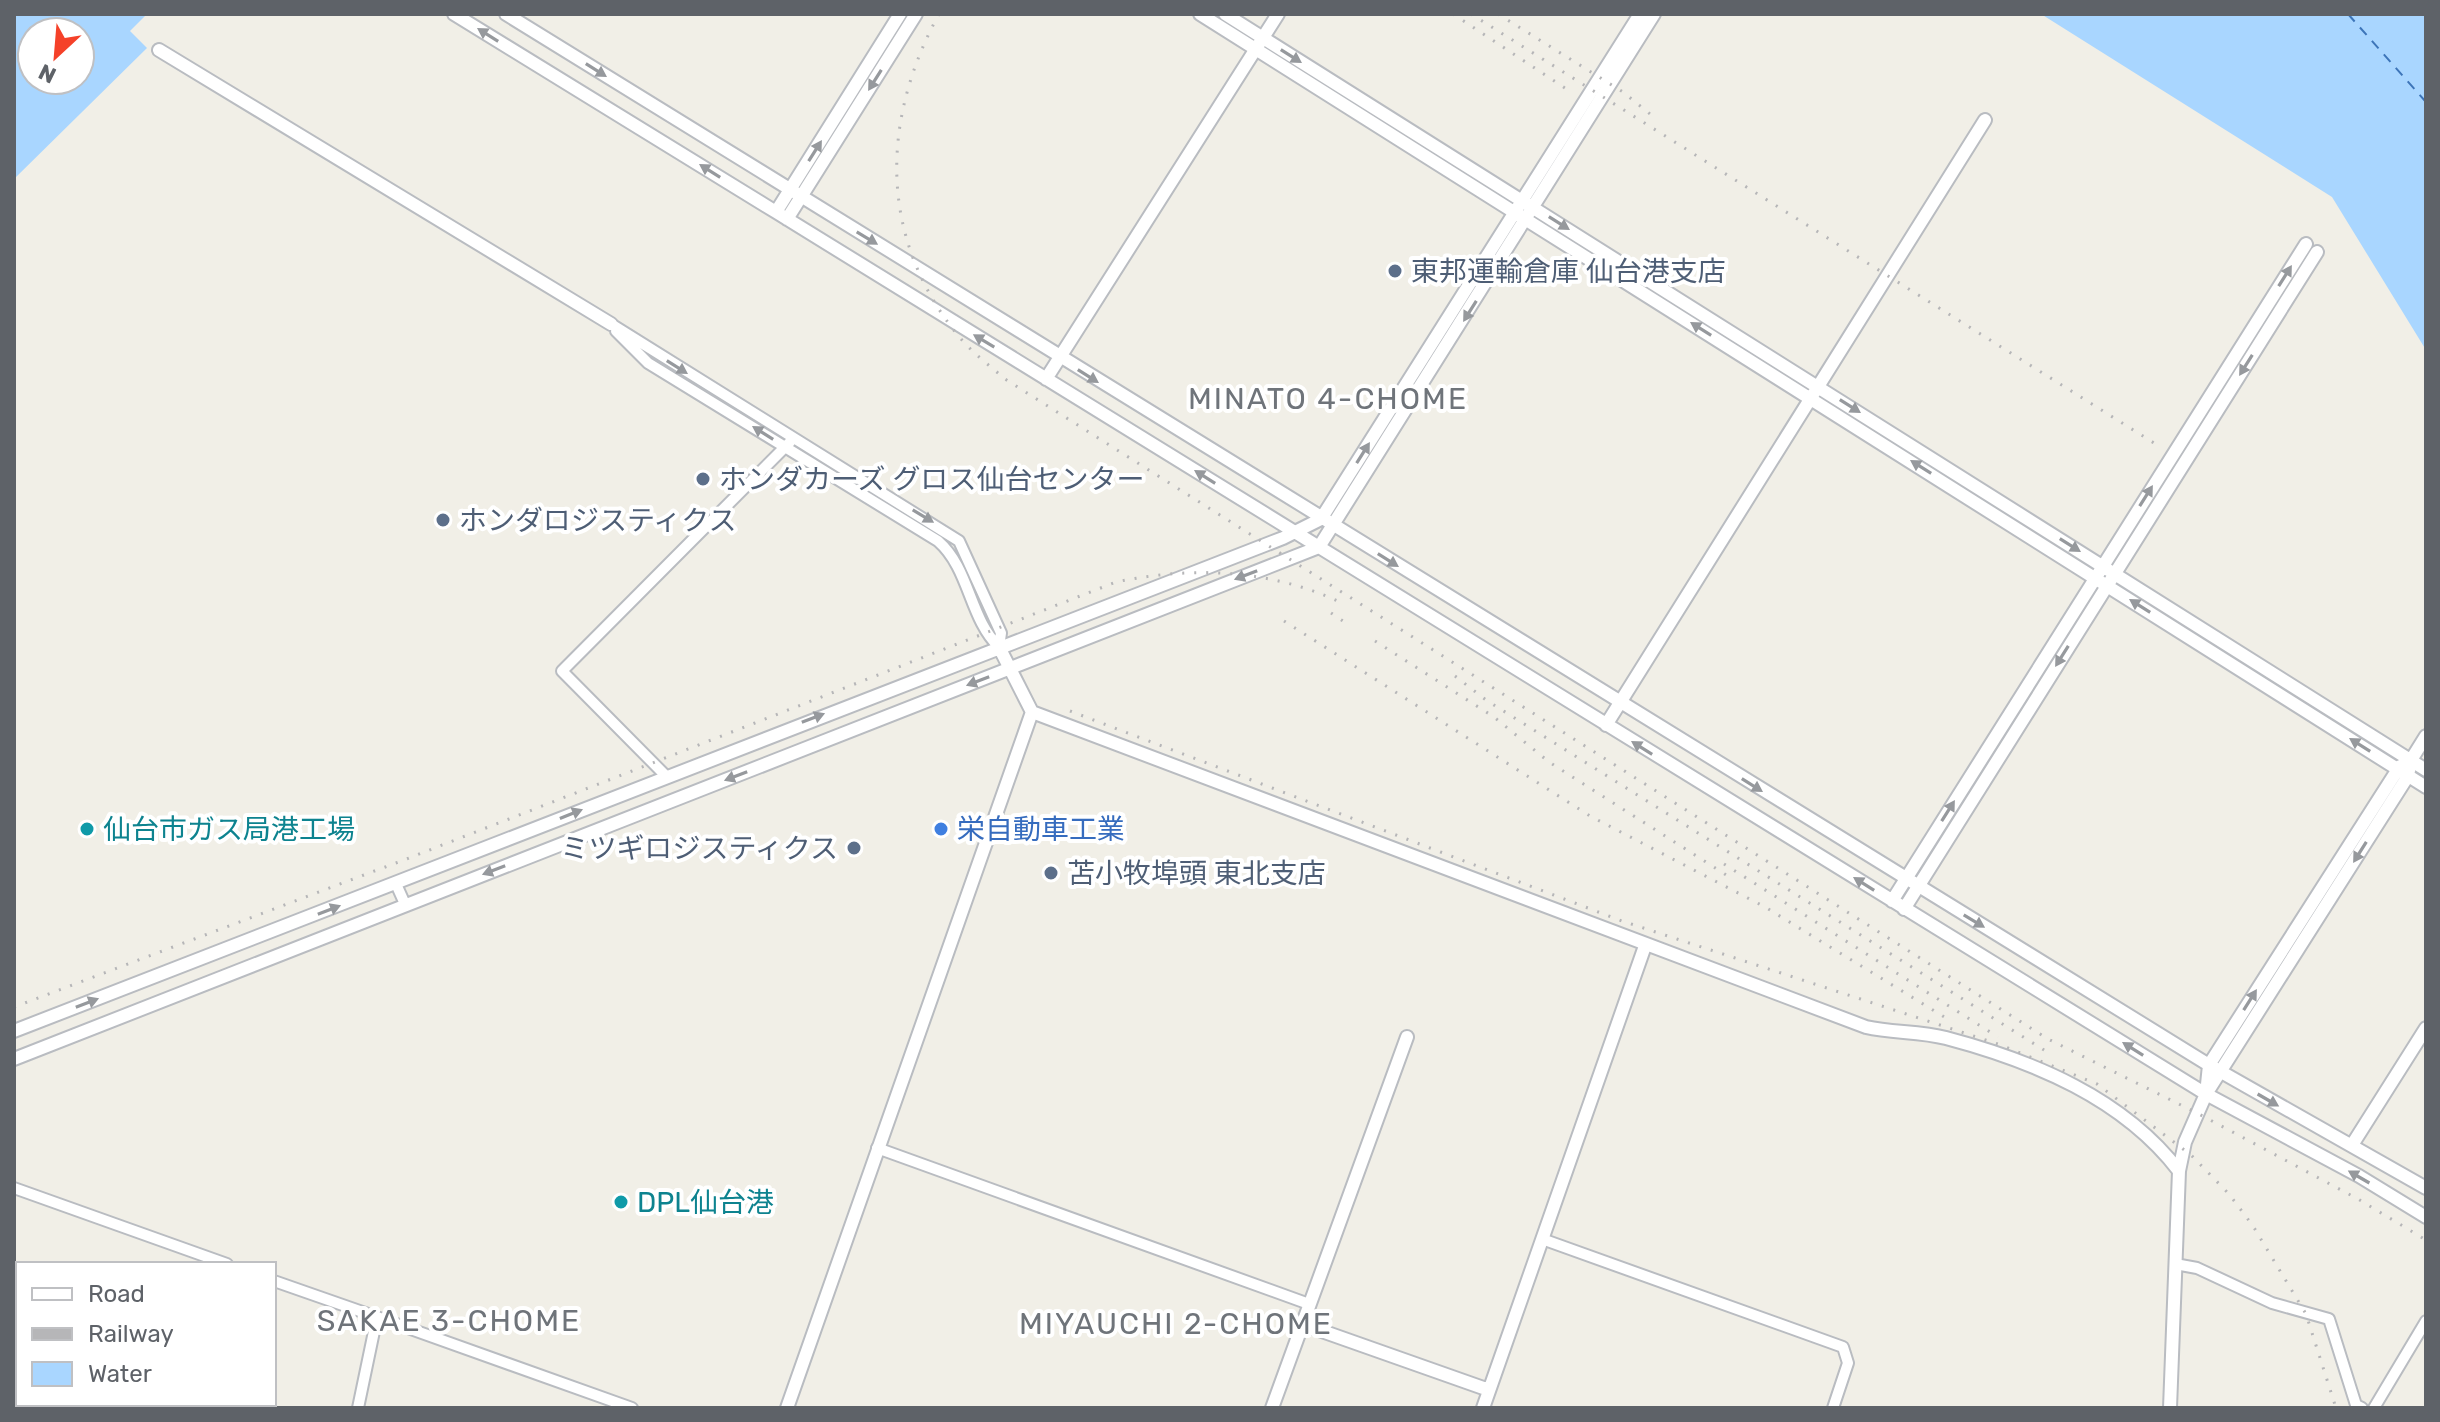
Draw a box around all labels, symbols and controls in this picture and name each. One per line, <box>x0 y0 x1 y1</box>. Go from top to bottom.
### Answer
north arrow <box>16 16 96 96</box>
one-way arrow <box>478 28 499 43</box>
one-way arrow <box>1280 48 1302 62</box>
text: N <box>34 58 60 89</box>
one-way arrow <box>584 62 607 77</box>
one-way arrow <box>868 69 882 91</box>
one-way arrow <box>808 140 822 162</box>
one-way arrow <box>699 165 721 179</box>
one-way arrow <box>1548 216 1570 230</box>
one-way arrow <box>856 231 878 245</box>
place label: 東邦運輸倉庫 仙台港支店 <box>1411 255 1726 288</box>
marker: 東邦運輸倉庫 仙台港支店 <box>1386 262 1404 280</box>
one-way arrow <box>2278 266 2293 287</box>
one-way arrow <box>1463 300 1477 322</box>
one-way arrow <box>1690 321 1711 336</box>
one-way arrow <box>973 333 994 348</box>
one-way arrow <box>2239 354 2253 376</box>
one-way arrow <box>666 359 688 373</box>
one-way arrow <box>1077 368 1099 382</box>
district label: MINATO 4-CHOME <box>1188 381 1468 417</box>
one-way arrow <box>1839 399 1861 413</box>
one-way arrow <box>752 426 774 440</box>
one-way arrow <box>1355 443 1370 464</box>
one-way arrow <box>1910 460 1932 474</box>
place label: ホンダカーズ グロス仙台センター <box>719 463 1144 496</box>
marker: ホンダカーズ グロス仙台センター <box>694 470 712 488</box>
one-way arrow <box>1194 471 1216 485</box>
one-way arrow <box>2139 486 2154 507</box>
place label: ホンダロジスティクス <box>459 504 736 537</box>
one-way arrow <box>912 509 934 523</box>
marker: ホンダロジスティクス <box>434 511 452 529</box>
one-way arrow <box>2059 538 2081 552</box>
one-way arrow <box>1377 553 1399 567</box>
one-way arrow <box>1234 569 1258 582</box>
one-way arrow <box>2129 600 2151 614</box>
one-way arrow <box>2056 645 2070 667</box>
one-way arrow <box>966 675 990 688</box>
one-way arrow <box>801 711 825 724</box>
one-way arrow <box>2349 739 2371 753</box>
one-way arrow <box>1631 741 1653 755</box>
one-way arrow <box>724 770 748 783</box>
one-way arrow <box>1741 778 1763 792</box>
one-way arrow <box>1941 800 1955 822</box>
one-way arrow <box>559 807 583 820</box>
place label: 仙台市ガス局港工場 <box>103 813 355 846</box>
place label: 栄自動車工業 <box>957 813 1125 846</box>
marker: 仙台市ガス局港工場 <box>78 820 96 838</box>
marker: 栄自動車工業 <box>932 820 950 838</box>
place label: ミツギロジスティクス <box>561 832 838 865</box>
marker: ミツギロジスティクス <box>845 839 863 857</box>
one-way arrow <box>2354 841 2368 863</box>
place label: 苫小牧埠頭 東北支店 <box>1067 857 1326 890</box>
one-way arrow <box>482 864 506 877</box>
marker: 苫小牧埠頭 東北支店 <box>1042 864 1060 882</box>
one-way arrow <box>1853 877 1875 891</box>
one-way arrow <box>318 903 342 916</box>
one-way arrow <box>1963 914 1985 928</box>
one-way arrow <box>2242 989 2256 1011</box>
one-way arrow <box>75 996 99 1009</box>
one-way arrow <box>2122 1043 2144 1057</box>
one-way arrow <box>2256 1093 2279 1106</box>
one-way arrow <box>2348 1170 2371 1184</box>
place label: DPL仙台港 <box>637 1186 774 1219</box>
marker: DPL仙台港 <box>612 1193 630 1211</box>
legend <box>16 1262 276 1406</box>
text: Road <box>88 1280 145 1308</box>
district label: SAKAE 3-CHOME <box>317 1303 581 1339</box>
district label: MIYAUCHI 2-CHOME <box>1019 1306 1333 1342</box>
text: Railway <box>88 1320 174 1348</box>
text: Water <box>88 1360 152 1388</box>

